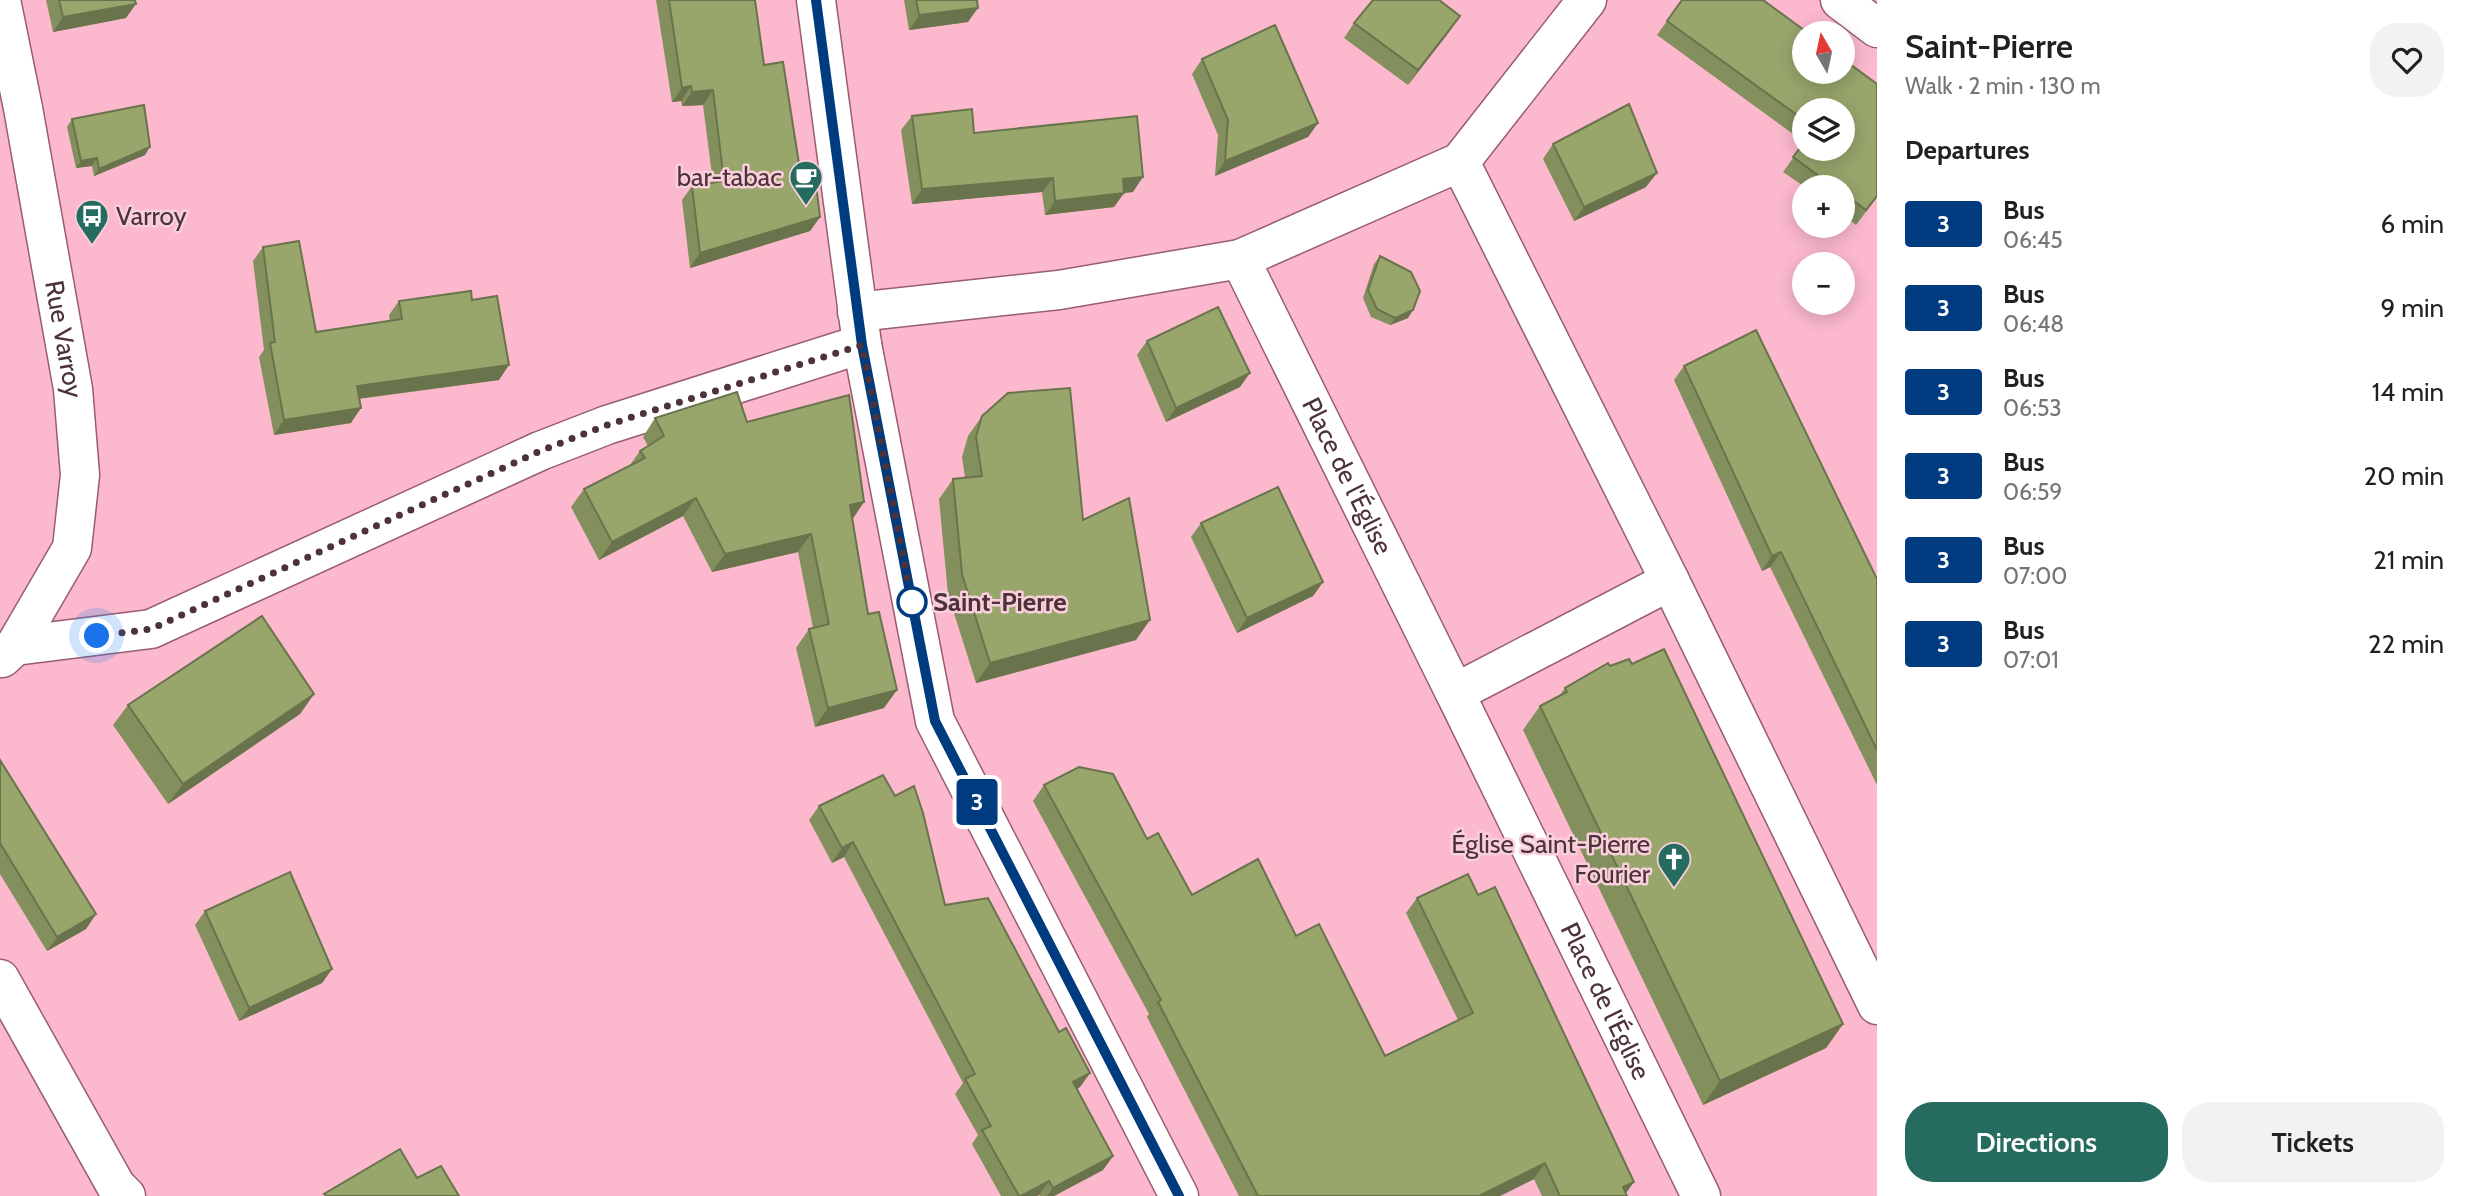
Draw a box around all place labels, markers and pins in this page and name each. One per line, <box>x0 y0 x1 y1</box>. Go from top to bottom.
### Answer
cafe icon: bar-tabac <box>787 158 825 207</box>
place label: bar-tabac <box>677 161 782 193</box>
bus stop icon: Varroy <box>73 197 111 246</box>
place label: Varroy <box>116 200 187 232</box>
place label: Saint-Pierre <box>933 586 1067 618</box>
marker: Saint-Pierre <box>897 587 927 617</box>
place label: Église Saint-Pierre Fourier <box>1451 828 1651 890</box>
church icon: Église Saint-Pierre Fourier <box>1655 840 1693 889</box>

